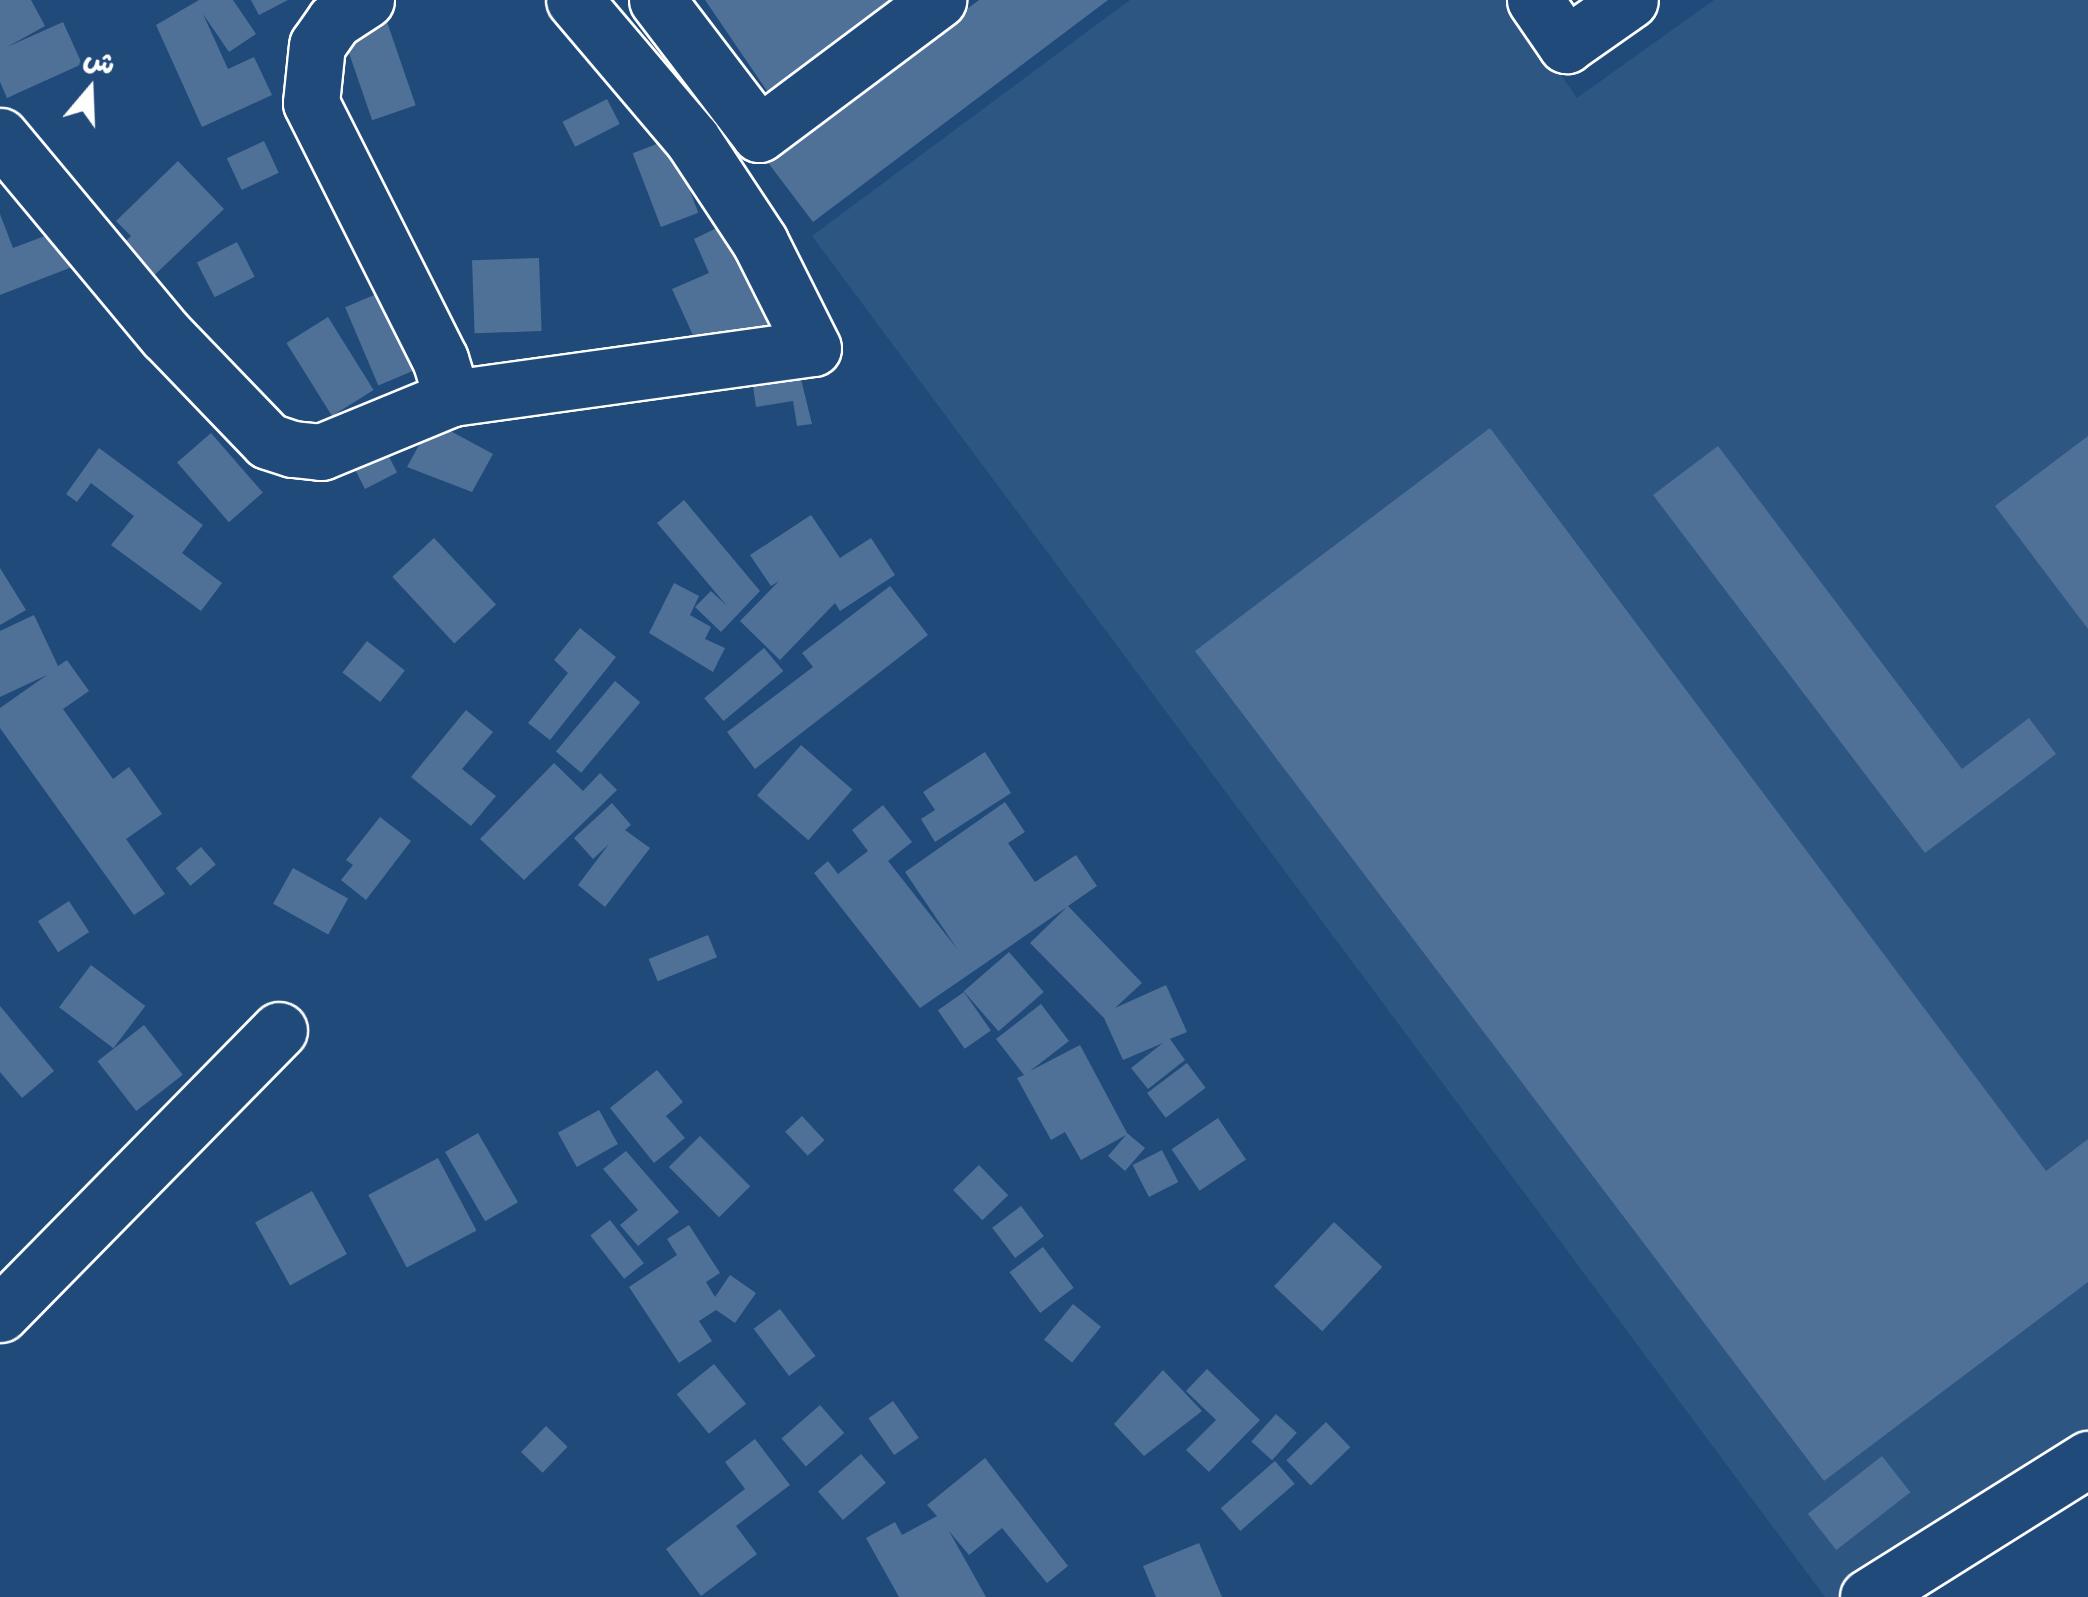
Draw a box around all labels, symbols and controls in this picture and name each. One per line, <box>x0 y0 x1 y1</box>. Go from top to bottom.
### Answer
text: ش <box>77 33 122 89</box>
north arrow <box>40 40 140 140</box>

